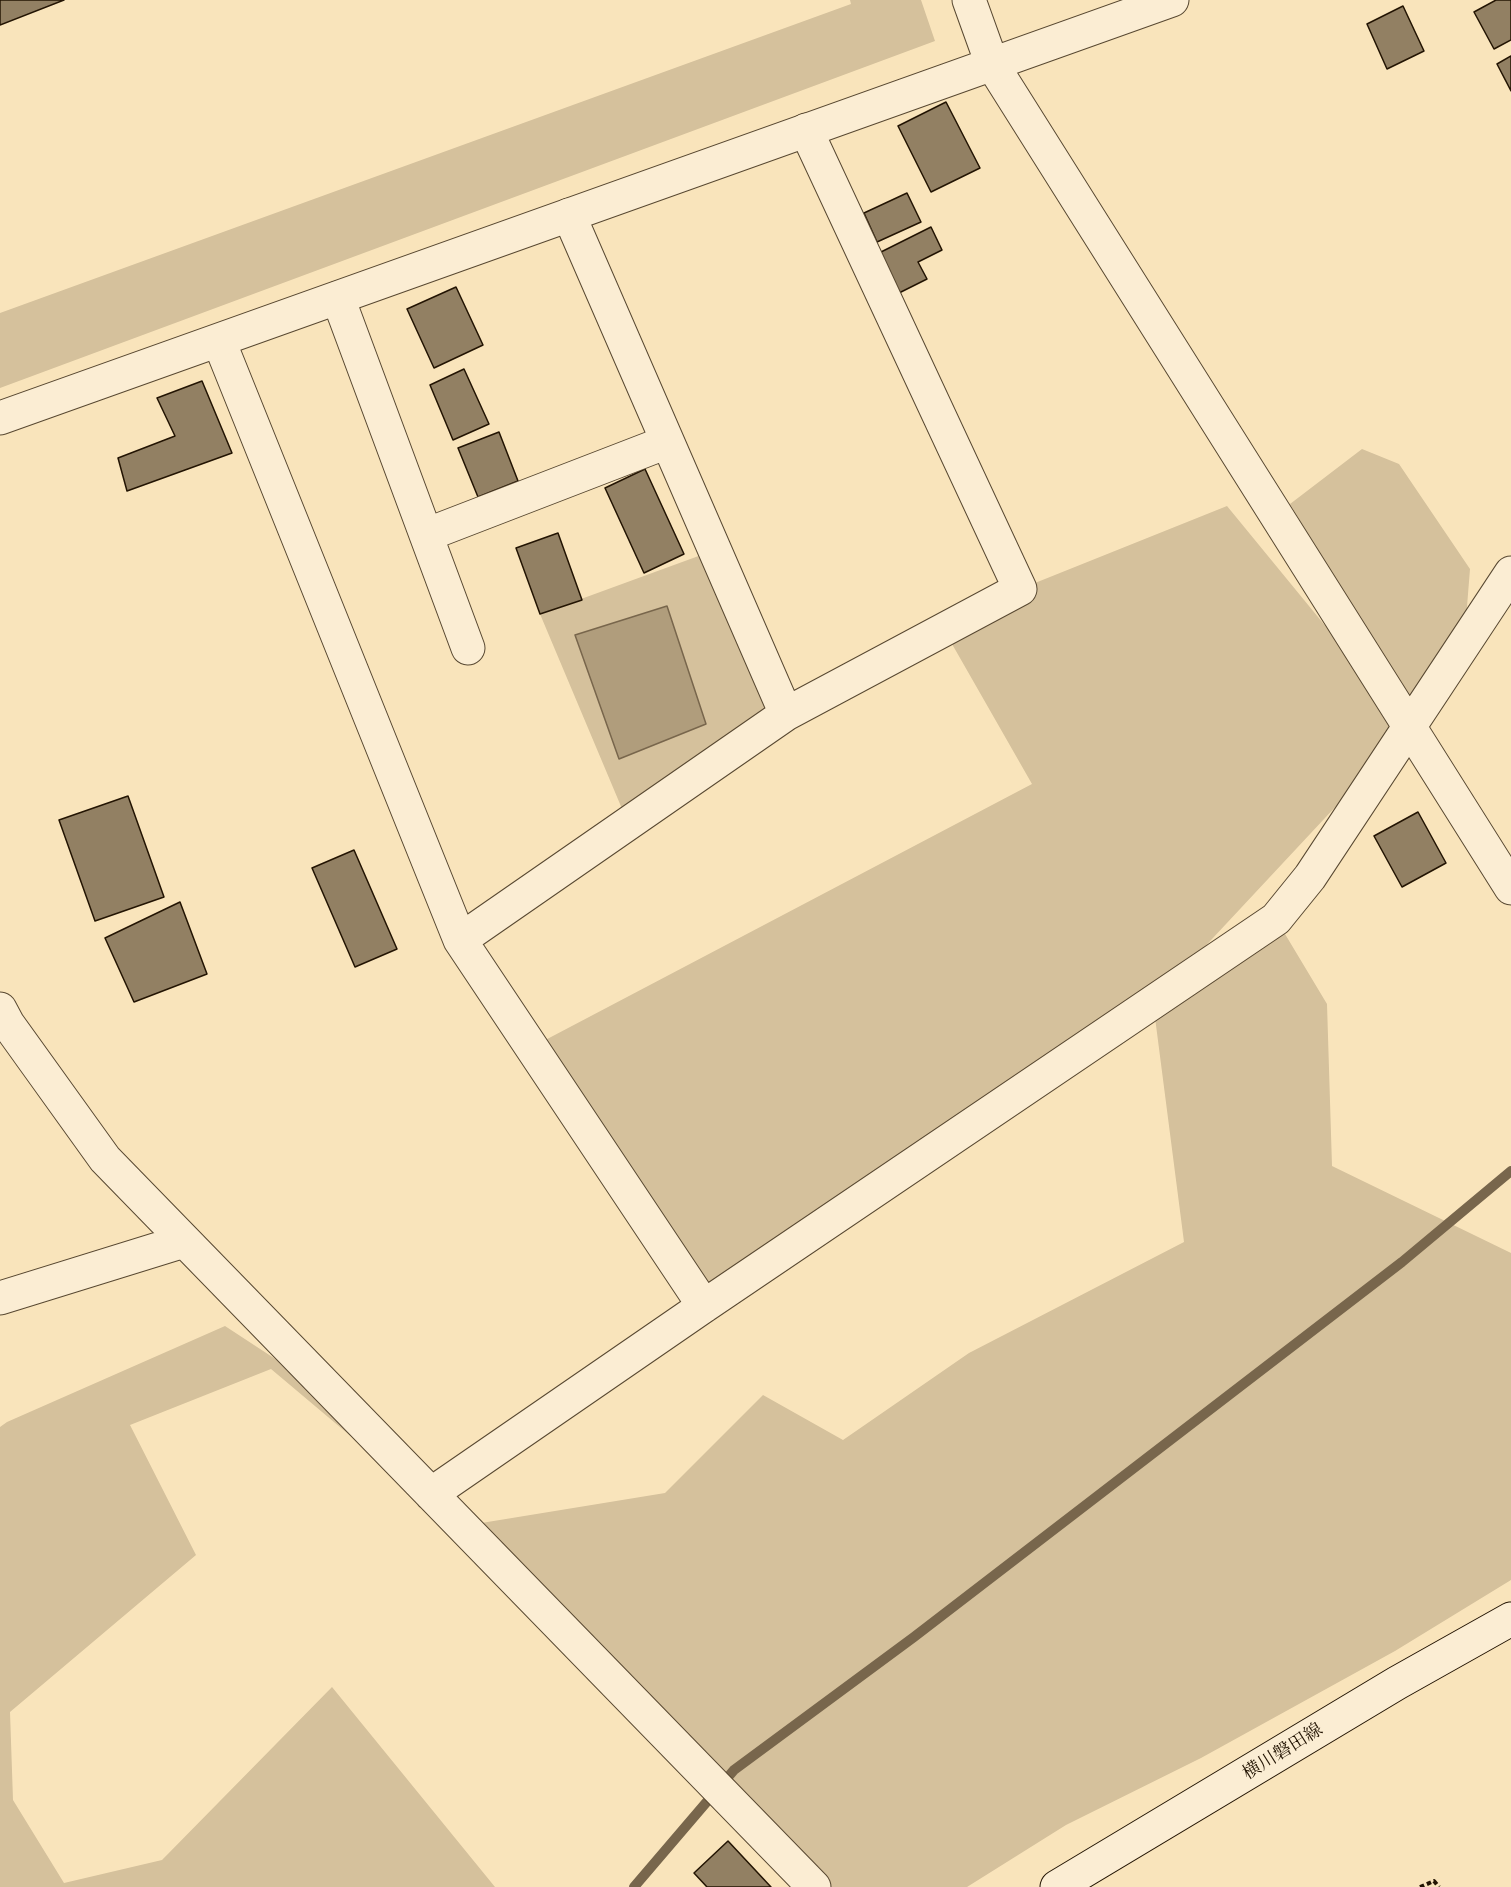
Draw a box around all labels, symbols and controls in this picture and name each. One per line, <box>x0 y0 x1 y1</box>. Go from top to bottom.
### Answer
street label: 横川磐田線 <box>1239 1719 1327 1785</box>

